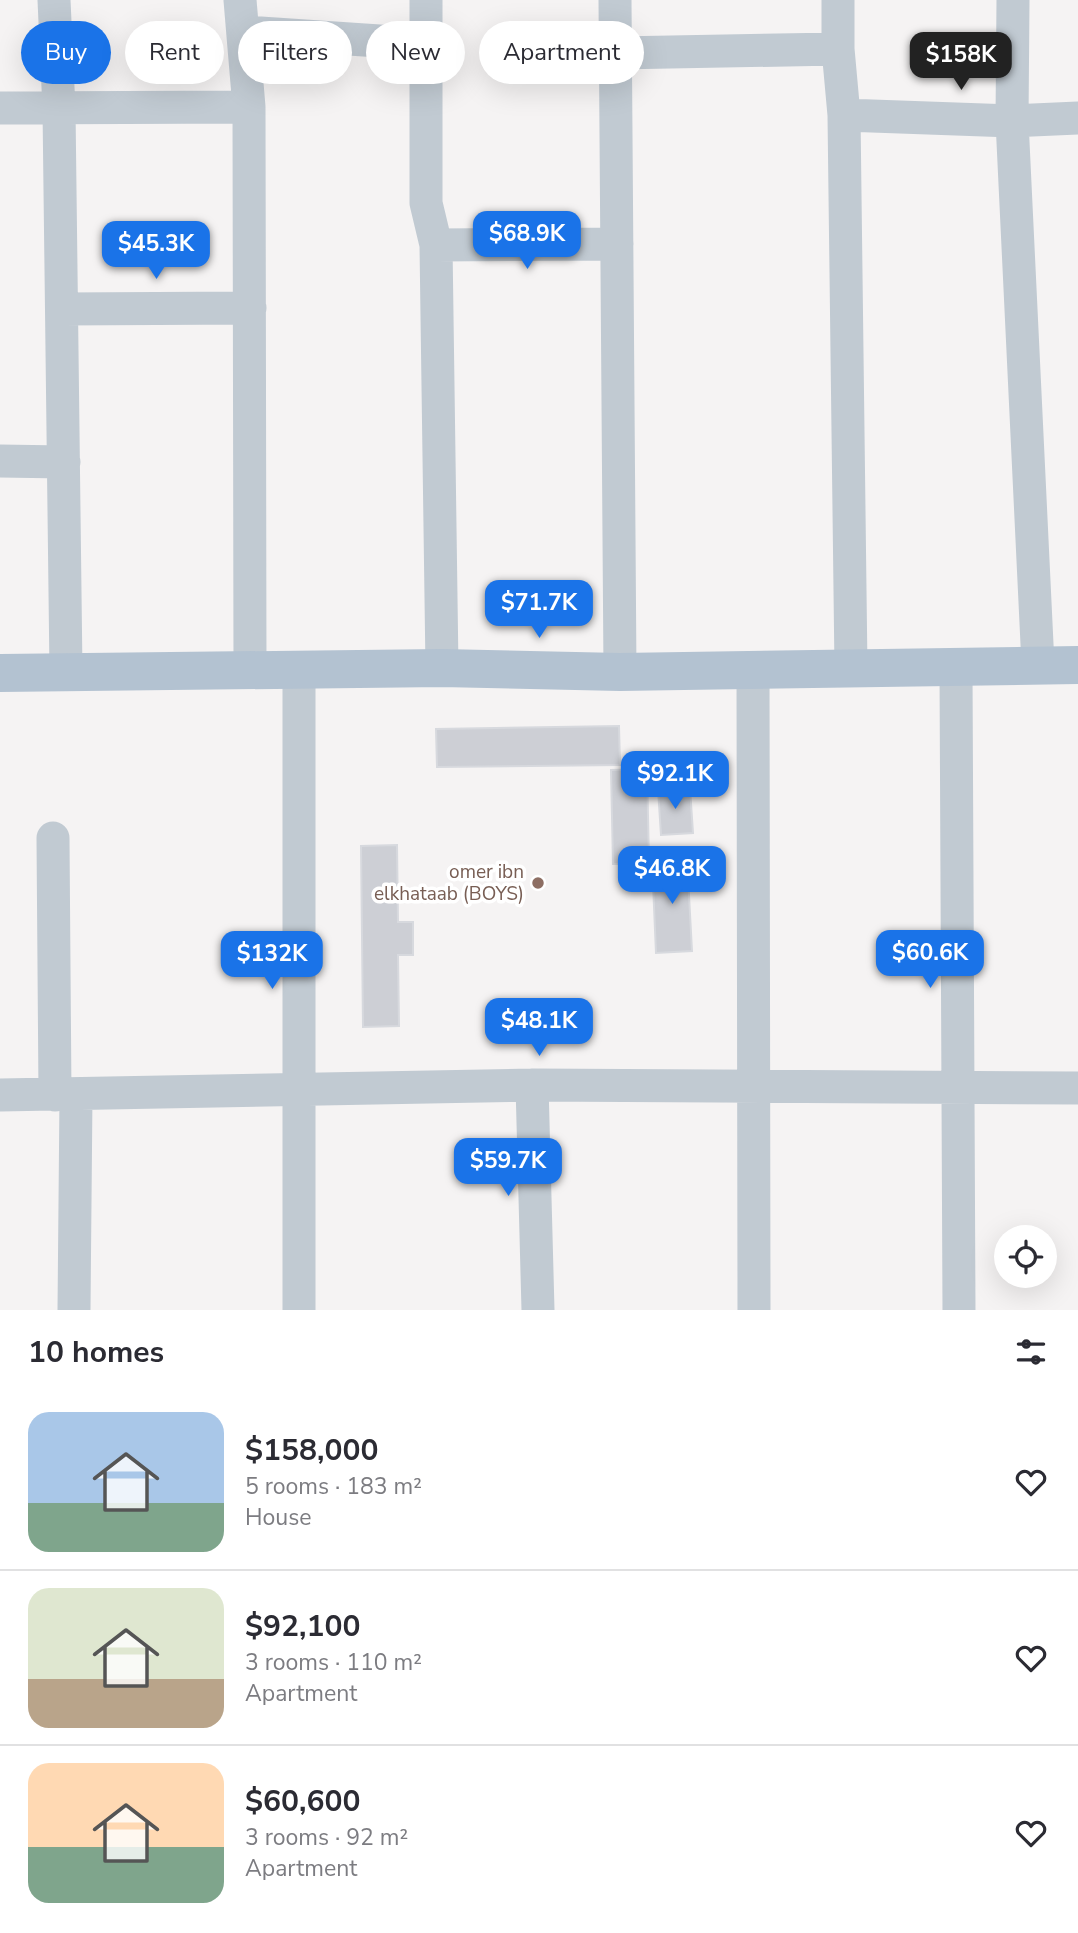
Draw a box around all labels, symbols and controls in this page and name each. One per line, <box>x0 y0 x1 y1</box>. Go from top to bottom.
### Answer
chip: Buy <box>21 21 111 84</box>
chip: Rent <box>125 21 224 84</box>
chip: Filters <box>238 21 352 84</box>
chip: New <box>366 21 465 84</box>
chip: Apartment <box>479 21 644 84</box>
pin: $158K <box>912 32 1010 92</box>
text: $158K <box>926 39 996 70</box>
pin: $68.9K <box>470 212 584 271</box>
text: $68.9K <box>489 218 565 249</box>
pin: $45.3K <box>99 222 213 281</box>
text: $45.3K <box>118 228 194 259</box>
pin: $71.7K <box>482 580 596 640</box>
text: $71.7K <box>501 587 577 618</box>
pin: $92.1K <box>618 752 732 811</box>
text: $92.1K <box>637 758 713 789</box>
pin: $46.8K <box>615 846 729 906</box>
text: $46.8K <box>634 853 710 884</box>
place label: omer ibn elkhataab (BOYS) <box>374 859 524 907</box>
marker: omer ibn elkhataab (BOYS) <box>530 875 546 891</box>
pin: $60.6K <box>873 930 987 990</box>
pin: $132K <box>223 932 321 991</box>
text: $60.6K <box>892 937 968 968</box>
text: $132K <box>237 938 307 969</box>
pin: $48.1K <box>482 998 596 1058</box>
text: $48.1K <box>501 1005 577 1036</box>
pin: $59.7K <box>451 1138 565 1198</box>
text: $59.7K <box>470 1145 546 1176</box>
map controls <box>994 1225 1057 1288</box>
button: locate <box>994 1225 1057 1288</box>
text: 10 homes <box>28 1332 164 1373</box>
icon: filters <box>1012 1333 1050 1371</box>
text: $158,000 <box>245 1430 378 1471</box>
icon: home <box>84 1440 168 1524</box>
icon: heart <box>1012 1463 1050 1501</box>
text: 5 rooms · 183 m² <box>245 1471 422 1502</box>
text: House <box>245 1502 312 1533</box>
text: $92,100 <box>245 1606 360 1647</box>
icon: home <box>84 1616 168 1700</box>
icon: heart <box>1012 1639 1050 1677</box>
text: 3 rooms · 110 m² <box>245 1647 422 1678</box>
text: Apartment <box>245 1678 357 1709</box>
text: $60,600 <box>245 1781 360 1822</box>
icon: home <box>84 1791 168 1875</box>
icon: heart <box>1012 1814 1050 1852</box>
text: 3 rooms · 92 m² <box>245 1822 408 1853</box>
text: Apartment <box>245 1853 357 1884</box>

